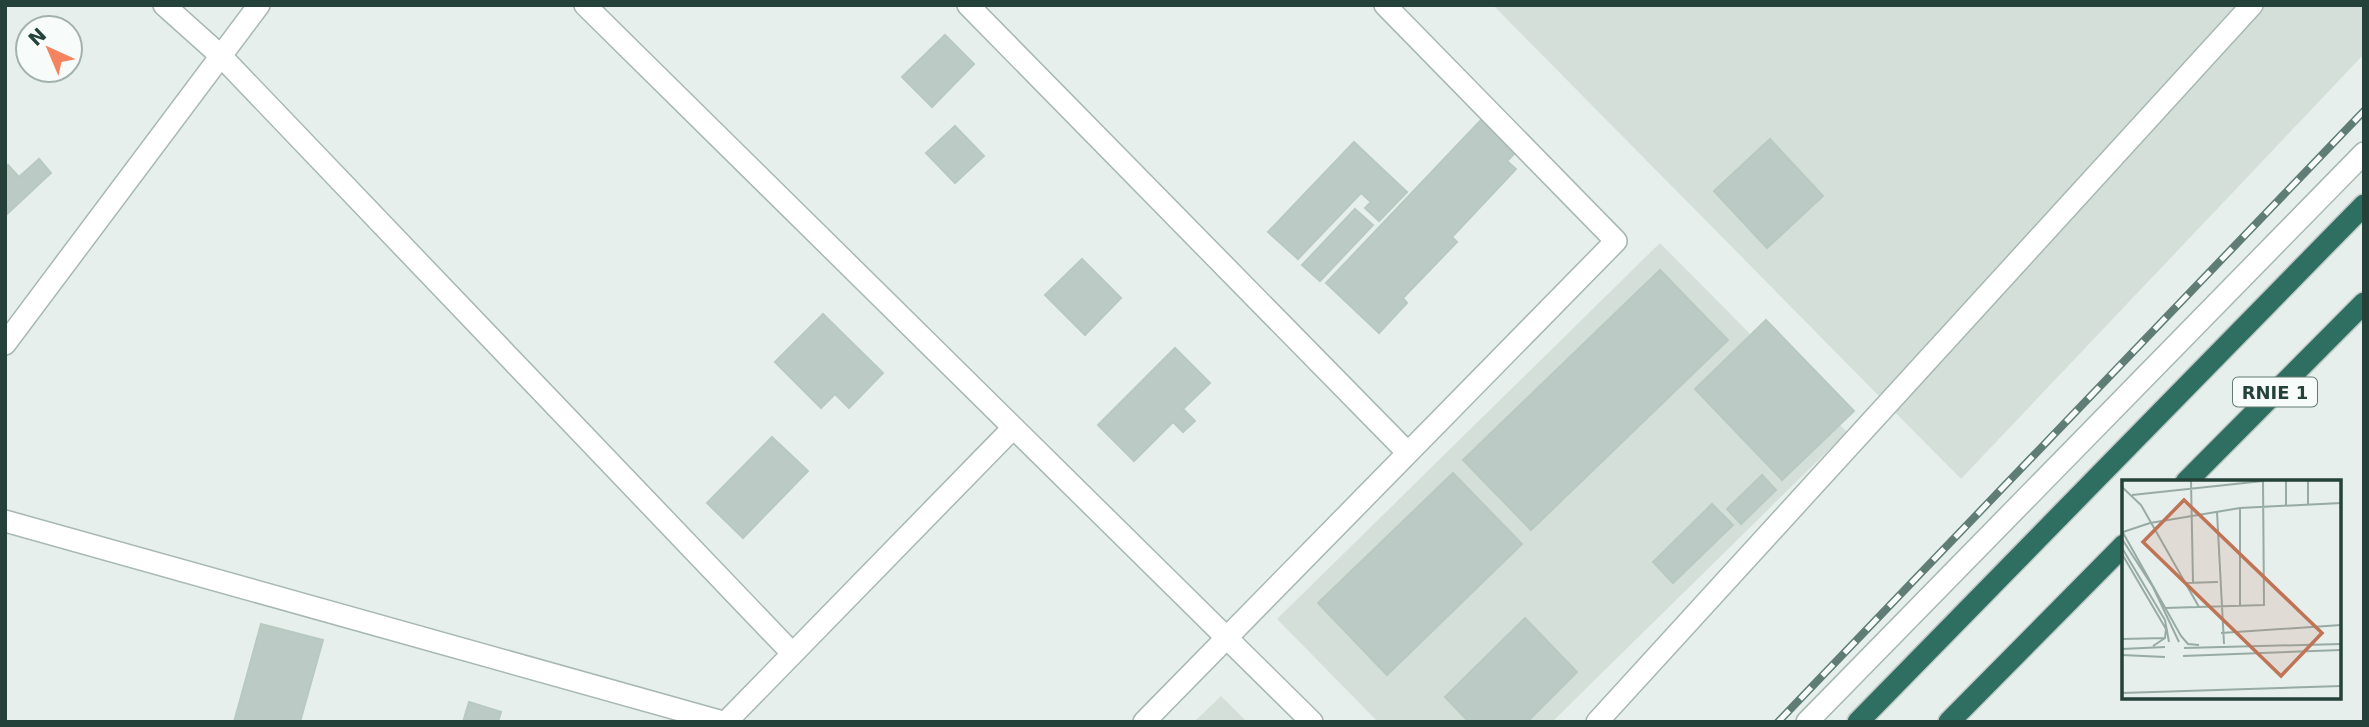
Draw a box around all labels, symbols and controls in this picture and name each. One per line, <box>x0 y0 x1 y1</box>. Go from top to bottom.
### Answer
north arrow <box>14 14 84 84</box>
text: N <box>24 23 51 50</box>
road number: RNIE 1 <box>2233 378 2317 406</box>
inset map <box>2122 480 2341 699</box>

